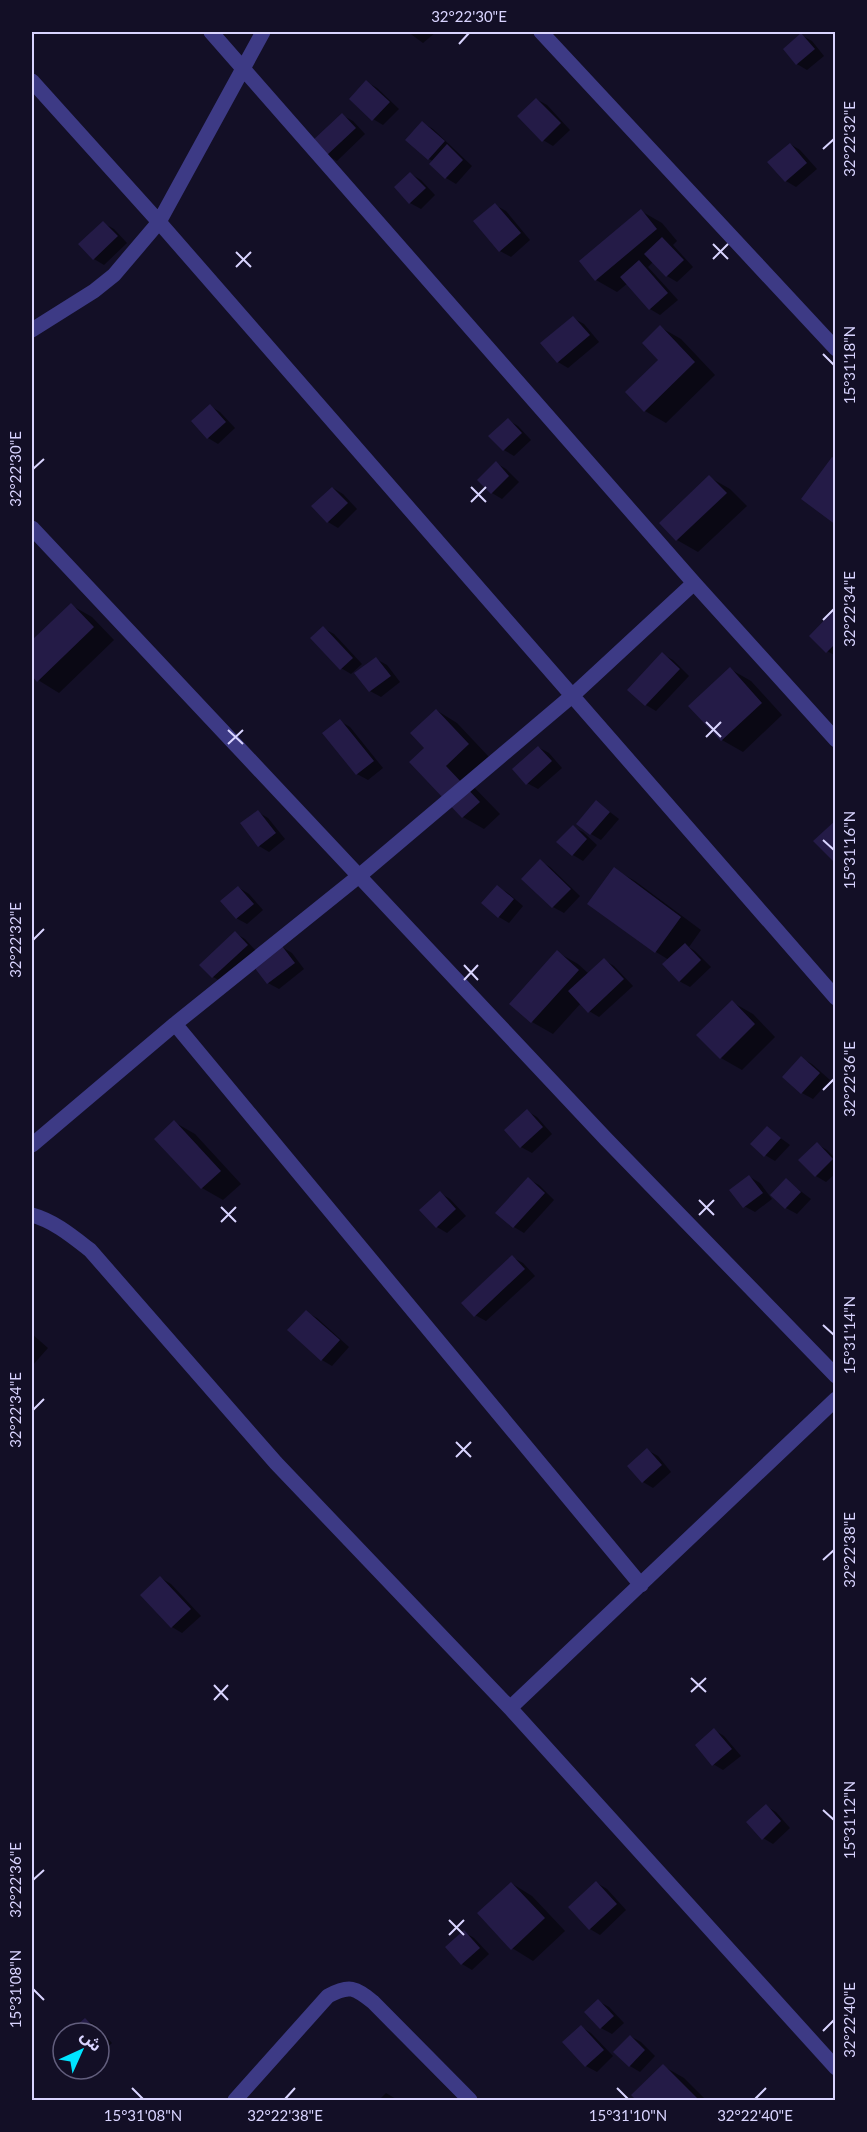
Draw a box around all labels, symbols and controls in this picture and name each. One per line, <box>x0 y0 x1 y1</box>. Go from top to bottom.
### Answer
text: 32°22'30"E <box>431 7 507 25</box>
text: 32°22'32"E <box>840 101 858 177</box>
text: 15°31'18"N <box>840 326 858 404</box>
text: 32°22'30"E <box>6 431 24 507</box>
text: 32°22'34"E <box>840 571 858 647</box>
text: 15°31'16"N <box>840 811 858 889</box>
text: 32°22'32"E <box>6 902 24 978</box>
text: 32°22'36"E <box>840 1041 858 1117</box>
text: 15°31'14"N <box>840 1296 858 1374</box>
text: 32°22'34"E <box>6 1372 24 1448</box>
text: 32°22'38"E <box>840 1512 858 1588</box>
text: 15°31'12"N <box>840 1781 858 1859</box>
text: 32°22'36"E <box>6 1842 24 1918</box>
text: 15°31'08"N <box>6 1950 24 2028</box>
text: 32°22'40"E <box>840 1982 858 2058</box>
north arrow <box>51 2021 111 2081</box>
text: ش <box>77 2026 106 2055</box>
text: 15°31'08"N <box>104 2106 182 2124</box>
text: 32°22'38"E <box>247 2106 323 2124</box>
text: 15°31'10"N <box>589 2106 667 2124</box>
text: 32°22'40"E <box>717 2106 793 2124</box>

